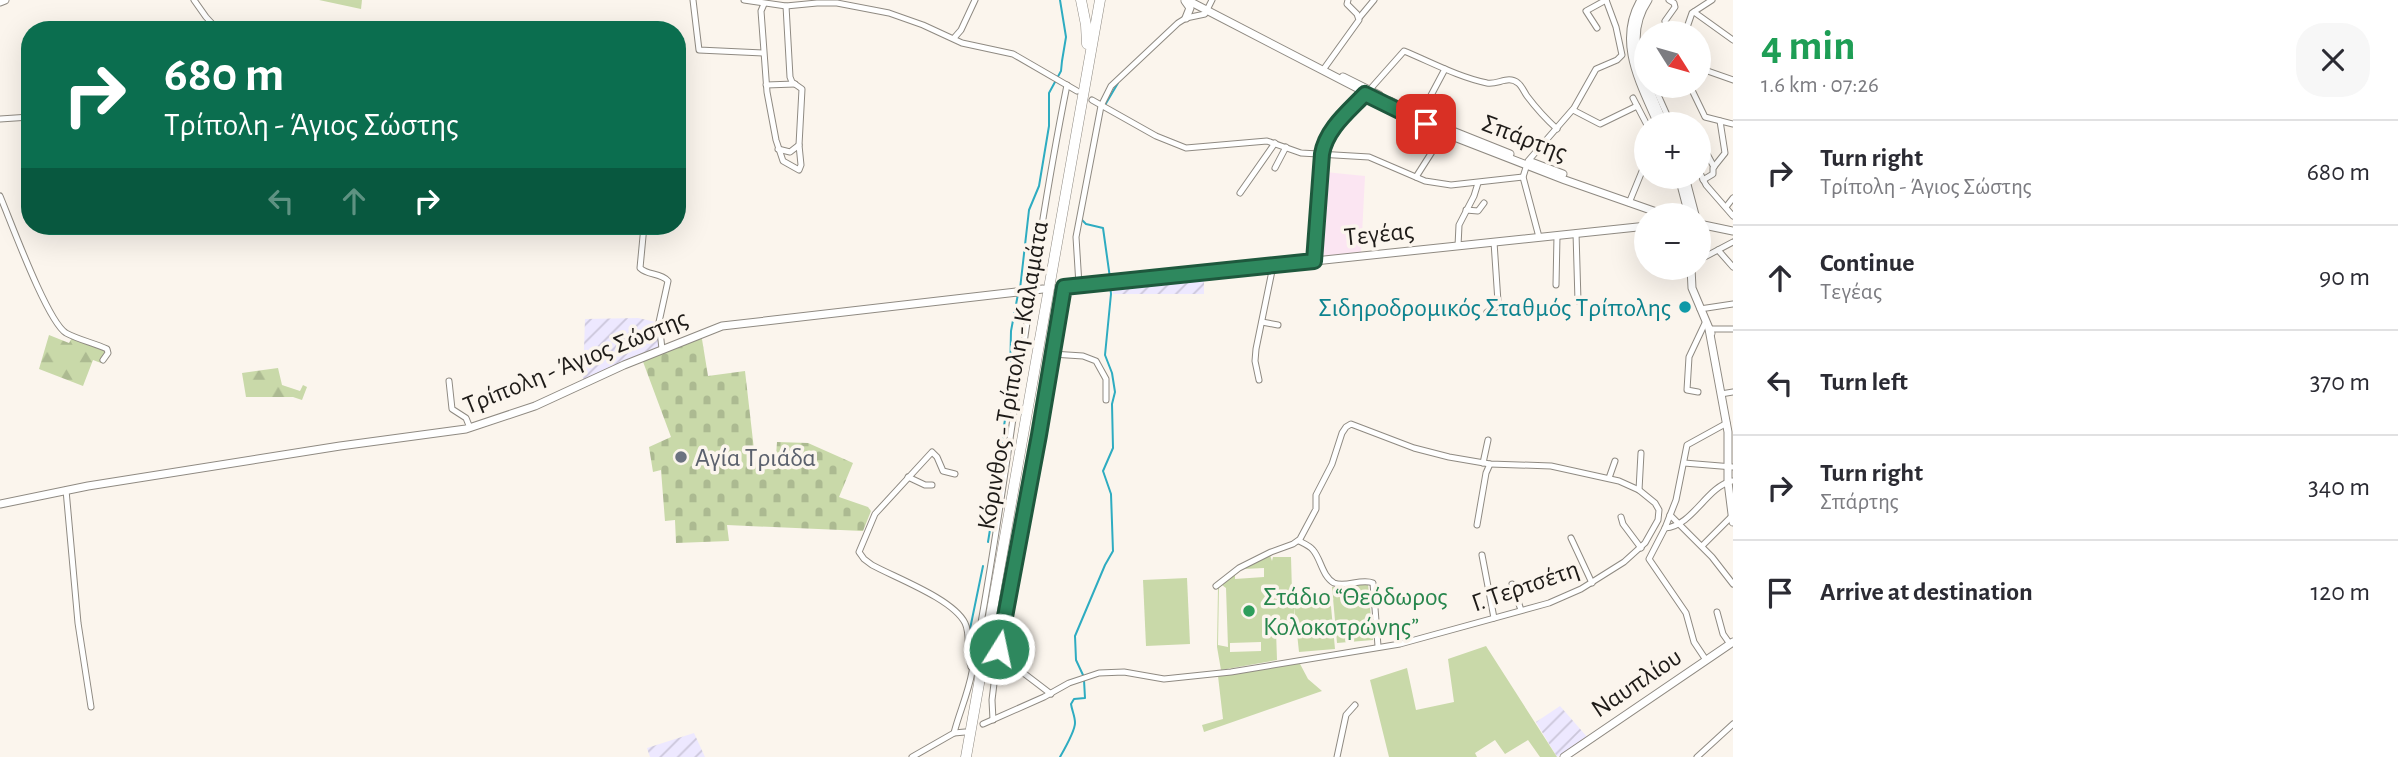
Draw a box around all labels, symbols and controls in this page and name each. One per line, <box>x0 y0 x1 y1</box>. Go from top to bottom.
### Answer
north arrow <box>1634 21 1712 98</box>
map controls <box>1634 21 1711 280</box>
button: close <box>2296 23 2370 97</box>
text: 4 min <box>1761 25 1856 67</box>
icon: right <box>49 49 140 140</box>
text: 680 m <box>164 51 284 100</box>
text: 1.6 km · 07:26 <box>1761 74 1879 97</box>
pin <box>1396 94 1456 154</box>
icon: arrive <box>1407 105 1445 143</box>
text: Τρίπολη - Άγιος Σώστης <box>164 109 459 141</box>
street label: Σπάρτης <box>1478 110 1571 166</box>
button: + <box>1634 112 1711 189</box>
text: Turn right <box>1820 145 1923 171</box>
icon: right <box>1761 154 1799 192</box>
text: 680 m <box>2307 159 2370 185</box>
text: Τρίπολη - Άγιος Σώστης <box>1820 176 2032 199</box>
icon: left <box>262 182 300 220</box>
icon: ahead <box>335 182 373 220</box>
icon: right <box>408 182 446 220</box>
button: − <box>1634 203 1711 280</box>
street label: Τεγέας <box>1343 217 1415 251</box>
street label: Κόρινθος - Τρίπολη - Καλαμάτα <box>973 219 1053 532</box>
text: Continue <box>1820 250 1915 276</box>
icon: ahead <box>1761 259 1799 297</box>
text: 90 m <box>2319 264 2370 290</box>
text: Τεγέας <box>1820 281 1882 304</box>
place label: Σιδηροδρομικός Σταθμός Τρίπολης <box>1318 295 1671 321</box>
marker: Σιδηροδρομικός Σταθμός Τρίπολης <box>1677 299 1693 315</box>
street label: Τρίπολη - Άγιος Σώστης <box>460 305 691 419</box>
icon: left <box>1761 364 1799 402</box>
text: Turn left <box>1820 369 1908 395</box>
text: 370 m <box>2310 369 2370 395</box>
place label: Αγία Τριάδα <box>695 445 816 471</box>
marker: Αγία Τριάδα <box>673 449 689 465</box>
text: Turn right <box>1820 460 1923 486</box>
icon: right <box>1761 469 1799 507</box>
text: 340 m <box>2308 474 2370 500</box>
text: Σπάρτης <box>1820 491 1899 514</box>
street label: Γ. Τερτσέτη <box>1468 555 1582 616</box>
icon: arrive <box>1761 574 1799 612</box>
text: Arrive at destination <box>1820 579 2033 605</box>
text: 120 m <box>2310 579 2370 605</box>
place label: Στάδιο “Θεόδωρος Κολοκοτρώνης” <box>1263 584 1448 640</box>
marker: Στάδιο “Θεόδωρος Κολοκοτρώνης” <box>1241 603 1257 619</box>
position arrow <box>962 612 1036 686</box>
street label: Ναυπλίου <box>1587 643 1686 722</box>

